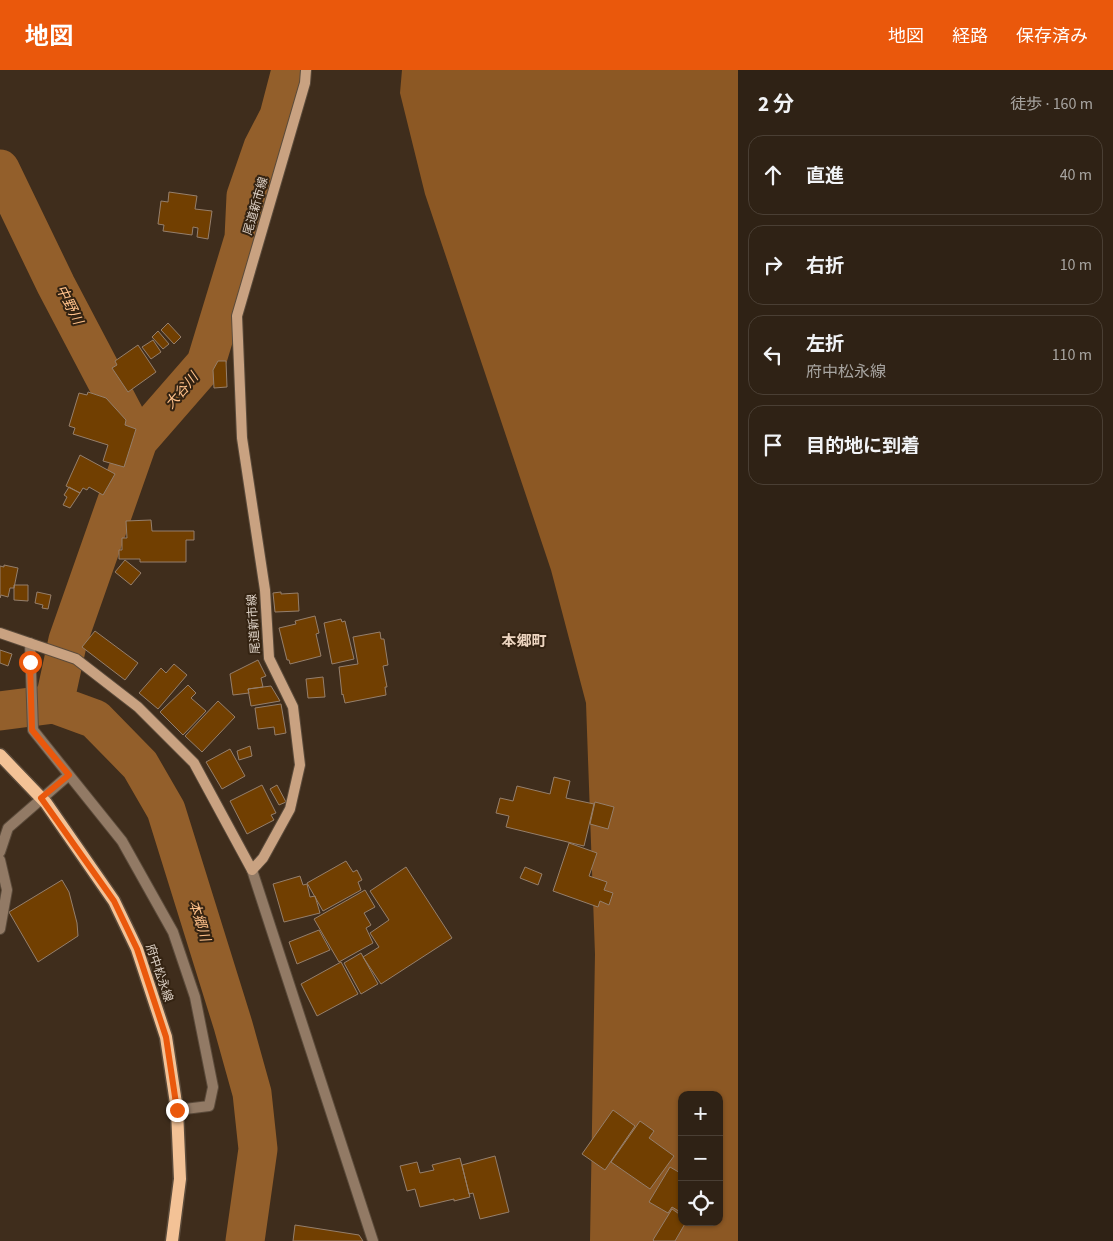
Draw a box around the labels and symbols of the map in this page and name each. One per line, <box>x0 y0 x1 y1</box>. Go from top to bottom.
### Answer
street label: 尾道新市線 <box>240 175 272 237</box>
water label: 中野川 <box>51 282 88 330</box>
water label: 大谷川 <box>161 367 205 413</box>
street label: 尾道新市線 <box>243 593 265 655</box>
district label: 本郷町 <box>501 631 547 652</box>
route start <box>19 651 42 674</box>
water label: 本郷川 <box>183 898 215 946</box>
street label: 府中松永線 <box>141 942 177 1004</box>
route end <box>166 1099 189 1122</box>

